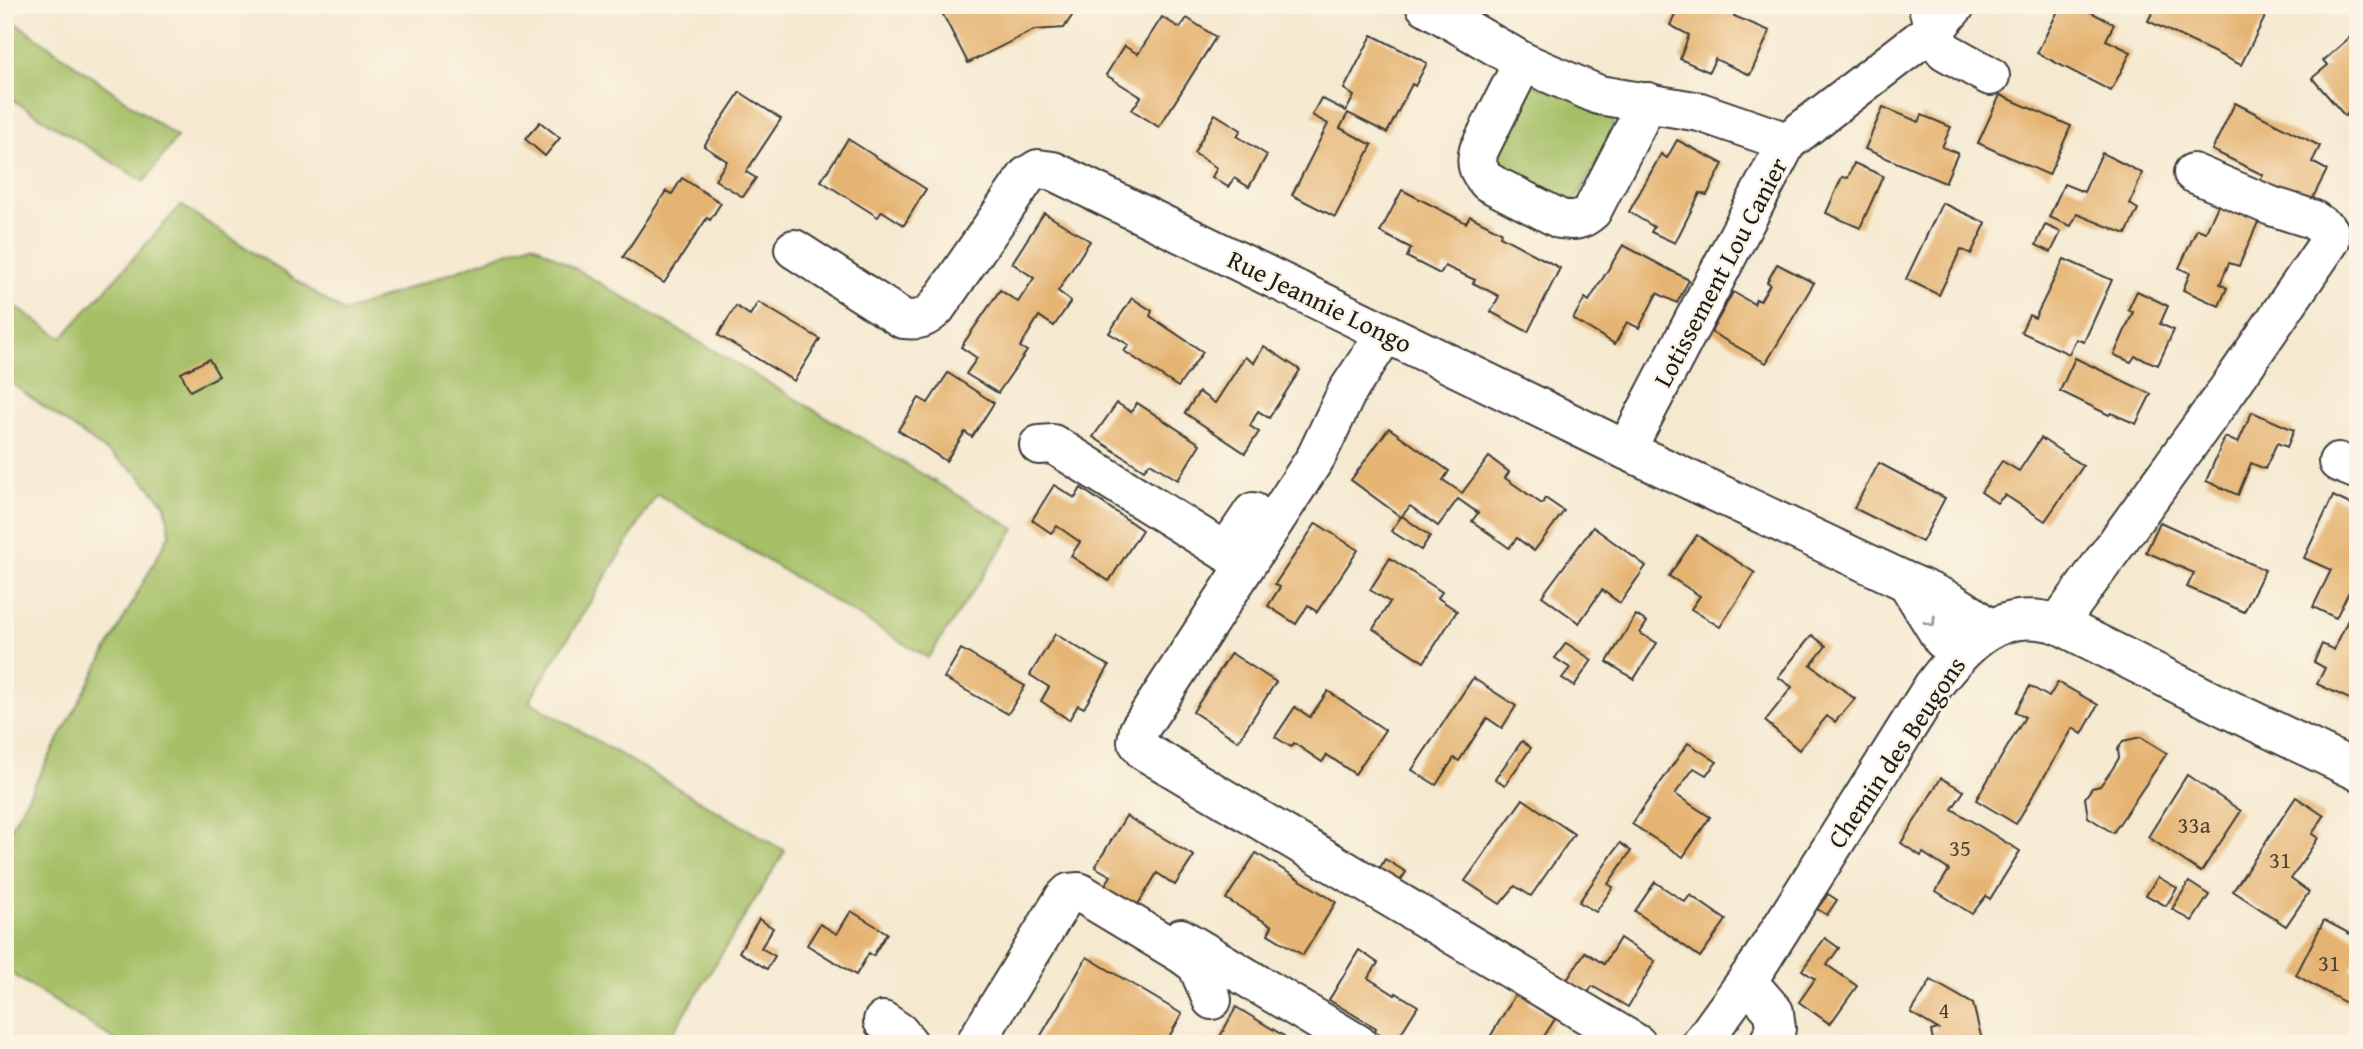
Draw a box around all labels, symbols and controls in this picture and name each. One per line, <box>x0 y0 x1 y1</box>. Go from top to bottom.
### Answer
street label: Lotissement Lou Canier <box>1643 150 1797 394</box>
street label: Rue Jeannie Longo <box>1221 239 1419 363</box>
one-way arrow <box>1923 614 1936 627</box>
street label: Chemin des Beugons <box>1817 648 1975 856</box>
house number: 33a <box>2177 808 2211 841</box>
house number: 35 <box>1949 831 1971 864</box>
house number: 31 <box>2269 843 2291 876</box>
house number: 31 <box>2318 946 2340 979</box>
house number: 4 <box>1938 993 1950 1026</box>

